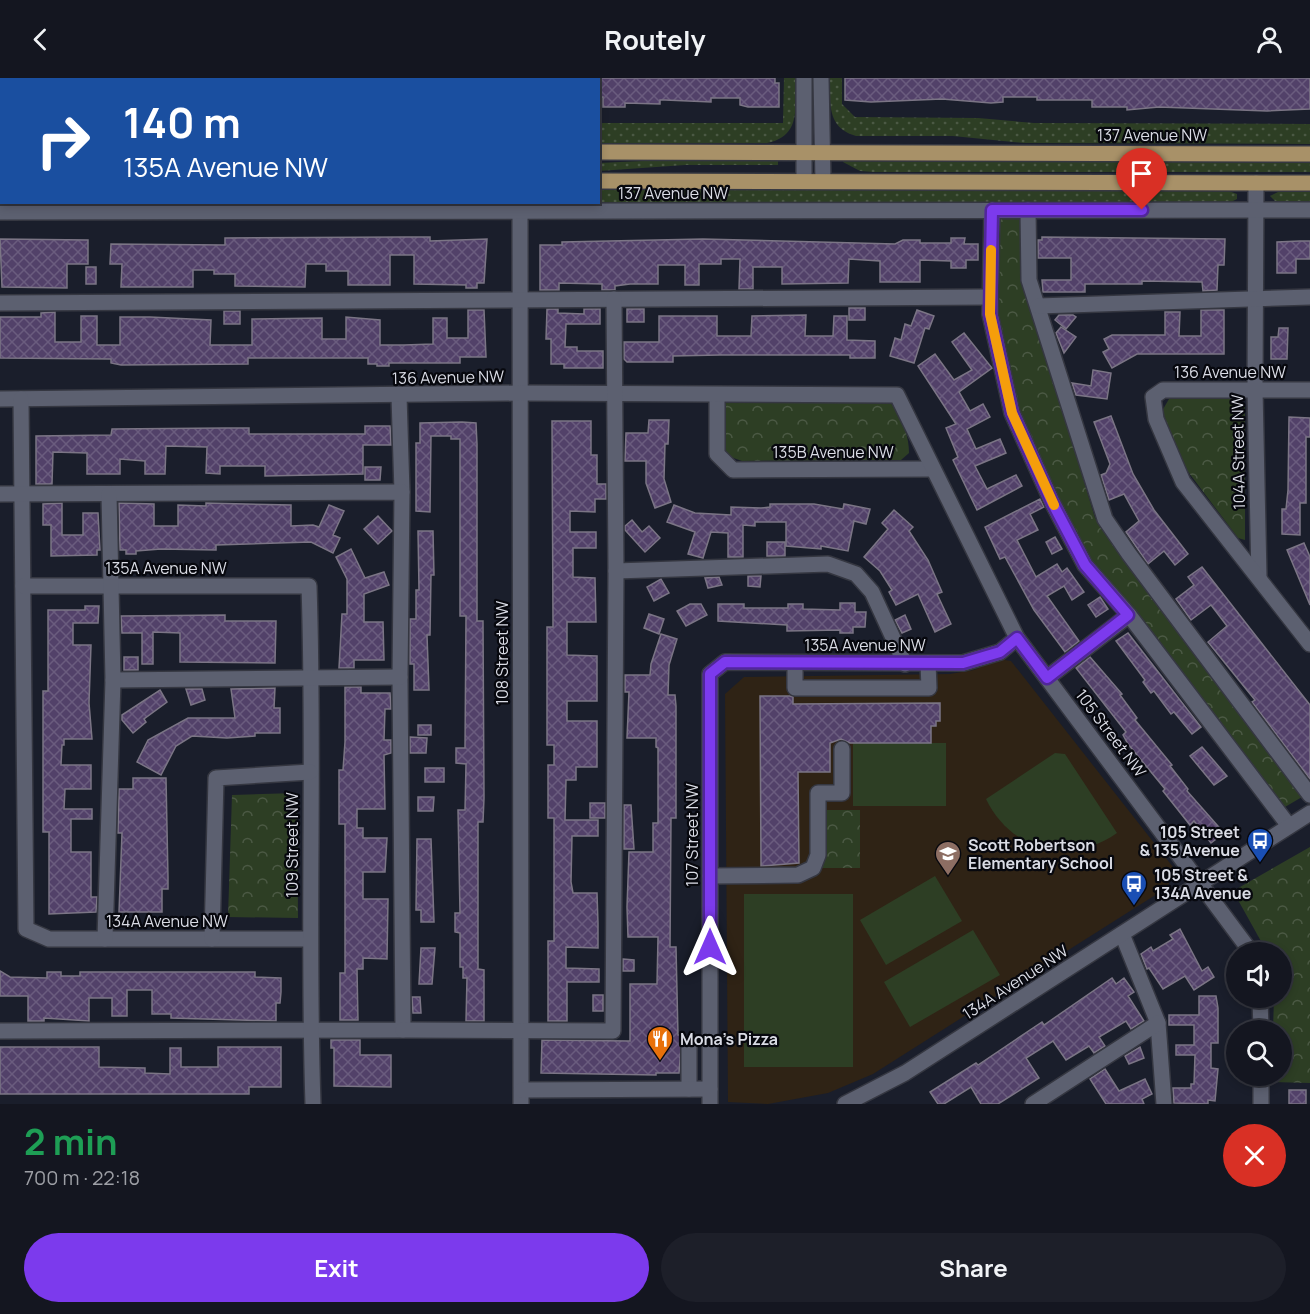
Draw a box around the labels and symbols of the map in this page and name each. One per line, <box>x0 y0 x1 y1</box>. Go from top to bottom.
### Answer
street label: 137 Avenue NW <box>1097 124 1207 146</box>
pin <box>1116 148 1167 210</box>
street label: 137 Avenue NW <box>618 182 728 204</box>
street label: 136 Avenue NW <box>1174 361 1286 383</box>
street label: 136 Avenue NW <box>392 365 504 389</box>
street label: 104A Street NW <box>1226 394 1250 510</box>
street label: 135B Avenue NW <box>772 441 894 463</box>
street label: 135A Avenue NW <box>105 557 227 579</box>
street label: 108 Street NW <box>491 601 513 705</box>
street label: 135A Avenue NW <box>804 634 926 656</box>
street label: 105 Street NW <box>1071 685 1151 781</box>
street label: 107 Street NW <box>681 783 703 887</box>
street label: 109 Street NW <box>281 792 303 898</box>
place label: 105 Street & 135 Avenue <box>1140 821 1240 861</box>
bus stop icon: 105 Street & 135 Avenue <box>1245 826 1275 864</box>
place label: Scott Robertson Elementary School <box>968 834 1113 874</box>
school or university icon: Scott Robertson Elementary School <box>933 839 963 877</box>
place label: 105 Street & 134A Avenue <box>1154 864 1252 904</box>
bus stop icon: 105 Street & 134A Avenue <box>1119 869 1149 907</box>
street label: 134A Avenue NW <box>106 910 228 932</box>
position arrow <box>678 915 742 979</box>
street label: 134A Avenue NW <box>958 940 1072 1024</box>
restaurant icon: Mona's Pizza <box>645 1024 675 1062</box>
place label: Mona's Pizza <box>680 1028 778 1050</box>

